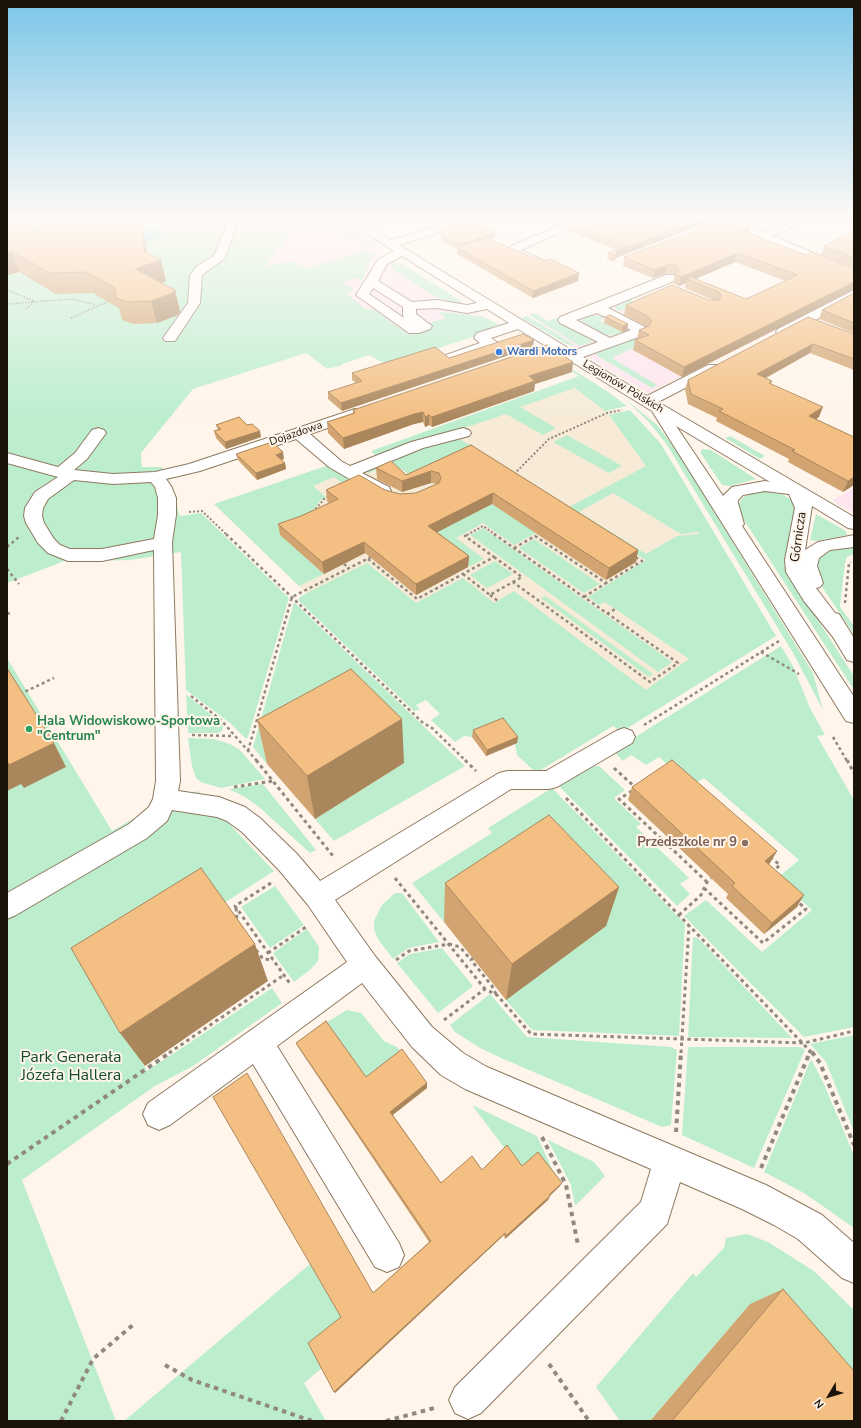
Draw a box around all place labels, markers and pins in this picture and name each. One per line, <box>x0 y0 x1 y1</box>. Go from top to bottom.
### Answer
place label: Wardi Motors <box>507 345 577 359</box>
marker: Wardi Motors <box>494 347 504 357</box>
place label: Hala Widowiskowo-Sportowa "Centrum" <box>37 714 220 745</box>
marker: Hala Widowiskowo-Sportowa "Centrum" <box>24 724 34 734</box>
place label: Przedszkole nr 9 <box>637 835 737 851</box>
marker: Przedszkole nr 9 <box>740 838 750 848</box>

